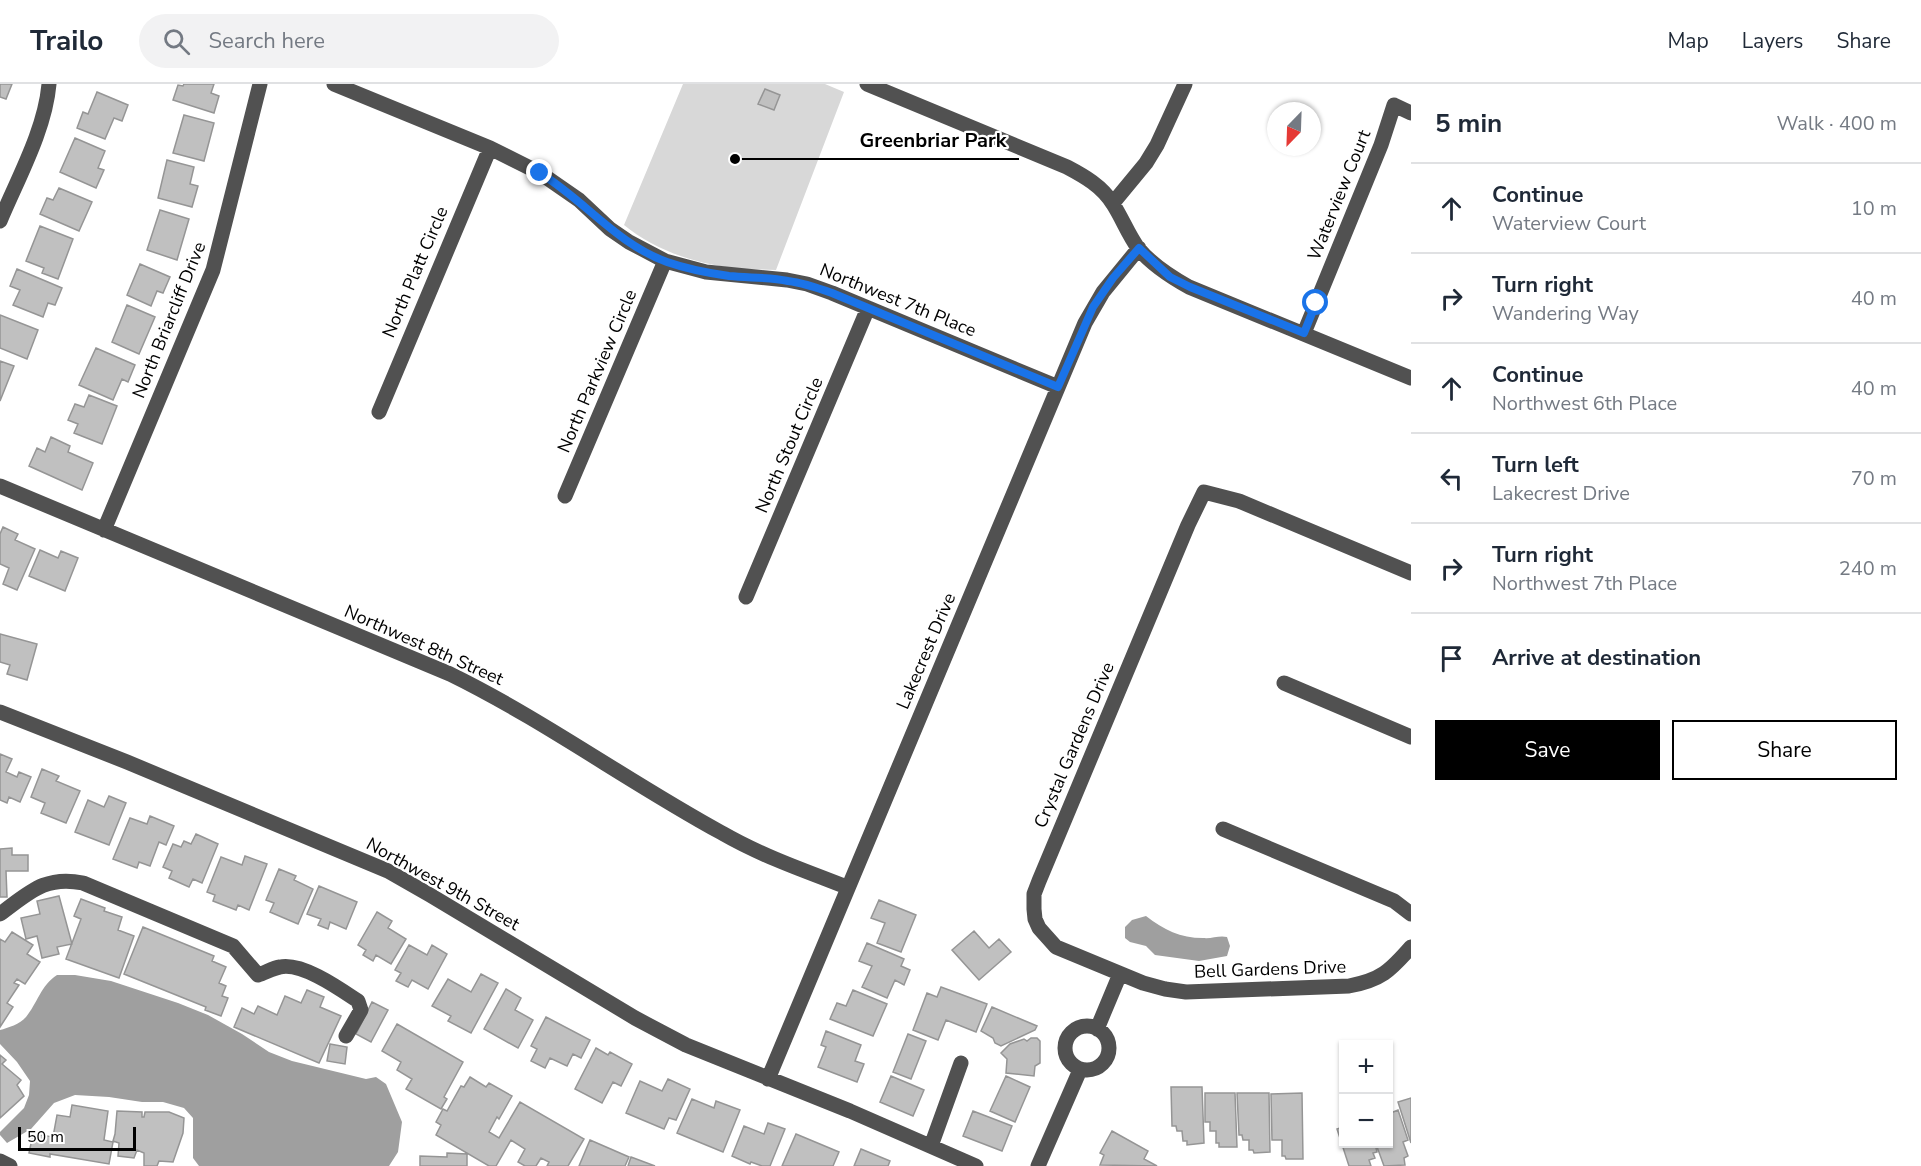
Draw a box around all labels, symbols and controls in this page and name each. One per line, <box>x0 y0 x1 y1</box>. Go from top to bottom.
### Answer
search box <box>139 14 559 68</box>
text: Trailo <box>30 22 103 60</box>
icon: search <box>160 25 193 58</box>
text: Search here <box>208 26 325 56</box>
text: Map <box>1667 27 1709 55</box>
text: Layers <box>1742 27 1803 55</box>
text: Share <box>1836 27 1891 55</box>
north arrow <box>1267 102 1321 156</box>
text: 5 min <box>1435 106 1502 141</box>
text: Walk · 400 m <box>1777 110 1897 137</box>
callout: Greenbriar Park <box>848 121 1019 159</box>
street label: Waterview Court <box>1302 126 1376 264</box>
text: Greenbriar Park <box>860 127 1008 154</box>
route end <box>526 159 552 185</box>
text: Continue <box>1492 180 1583 210</box>
icon: ahead <box>1435 192 1468 225</box>
text: 10 m <box>1851 195 1897 222</box>
street label: North Platt Circle <box>377 203 453 341</box>
text: Waterview Court <box>1492 210 1646 237</box>
street label: North Briarcliff Drive <box>127 238 211 402</box>
street label: Northwest 7th Place <box>816 258 980 342</box>
text: Turn right <box>1492 270 1593 300</box>
icon: right <box>1435 282 1468 315</box>
text: 40 m <box>1851 285 1897 312</box>
street label: North Parkview Circle <box>552 286 642 456</box>
route start <box>1302 289 1328 315</box>
text: Wandering Way <box>1492 300 1639 327</box>
text: Continue <box>1492 360 1583 390</box>
icon: ahead <box>1435 372 1468 405</box>
street label: North Stout Circle <box>750 373 828 517</box>
text: 40 m <box>1851 375 1897 402</box>
text: Northwest 6th Place <box>1492 390 1677 417</box>
text: Turn left <box>1492 450 1579 480</box>
icon: left <box>1435 462 1468 495</box>
text: 70 m <box>1851 465 1897 492</box>
text: Lakecrest Drive <box>1492 480 1630 507</box>
text: Turn right <box>1492 540 1593 570</box>
icon: right <box>1435 552 1468 585</box>
text: 240 m <box>1839 555 1897 582</box>
text: Northwest 7th Place <box>1492 570 1677 597</box>
street label: Lakecrest Drive <box>891 589 961 713</box>
street label: Northwest 8th Street <box>341 599 508 691</box>
icon: arrive <box>1435 642 1468 675</box>
text: Arrive at destination <box>1492 643 1701 673</box>
street label: Crystal Gardens Drive <box>1028 659 1120 831</box>
button: Save <box>1435 720 1660 780</box>
button: Share <box>1672 720 1897 780</box>
street label: Northwest 9th Street <box>362 832 525 936</box>
street label: Bell Gardens Drive <box>1194 954 1346 984</box>
map controls <box>1339 1040 1393 1148</box>
button: + <box>1339 1040 1393 1094</box>
button: − <box>1339 1094 1393 1148</box>
scale bar <box>18 1124 136 1152</box>
text: 50 m <box>27 1126 64 1148</box>

